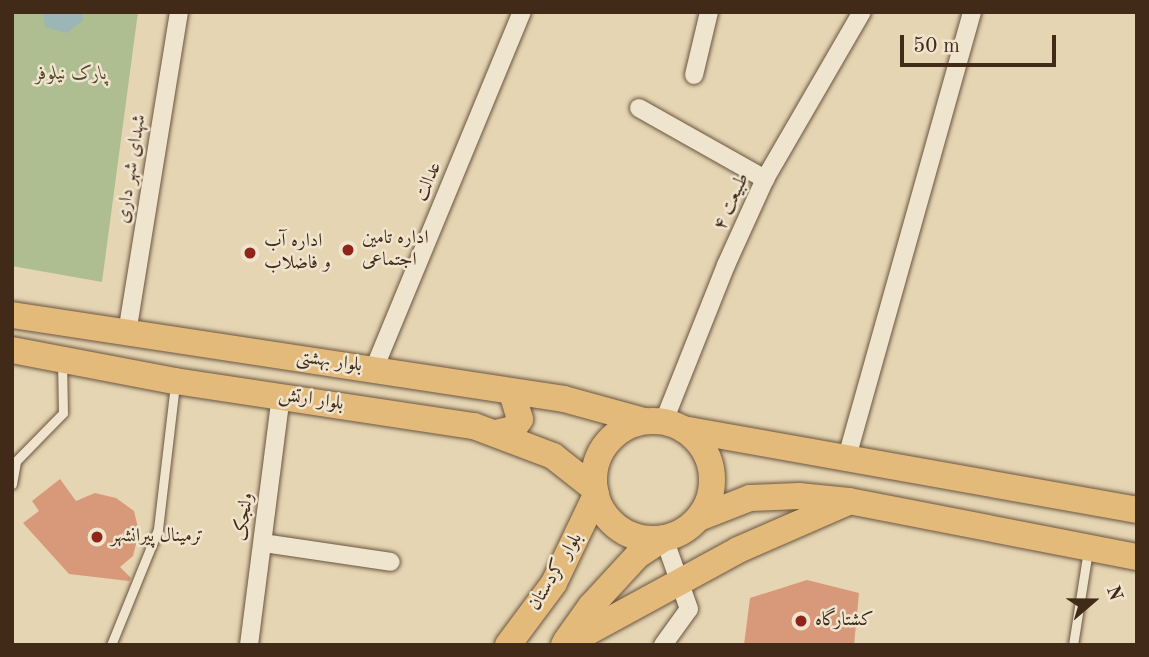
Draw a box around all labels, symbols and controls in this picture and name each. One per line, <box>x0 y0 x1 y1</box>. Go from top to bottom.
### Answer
scale bar <box>904 21 1060 65</box>
text: 50 m <box>913 36 960 57</box>
park label: پارک نیلوفر <box>35 64 107 86</box>
street label: شهدای شهر داری <box>112 113 152 225</box>
street label: عدالت <box>411 159 447 205</box>
street label: طبیعت ۴ <box>709 170 755 234</box>
place label: اداره تامین اجتماعی <box>362 228 428 272</box>
place label: اداره آب و فاضلاب <box>264 231 331 275</box>
marker: اداره تامین اجتماعی <box>340 242 356 258</box>
marker: اداره آب و فاضلاب <box>242 245 258 261</box>
street label: بلوار بهشتی <box>295 346 363 378</box>
street label: بلوار ارتش <box>277 384 345 416</box>
street label: ولنجک <box>231 491 259 543</box>
place label: ترمینال پیرانشهر <box>111 526 203 548</box>
marker: ترمینال پیرانشهر <box>89 529 105 545</box>
street label: بلوار کردستان <box>524 529 588 615</box>
north arrow <box>1058 566 1128 636</box>
text: N <box>1102 584 1125 604</box>
place label: کشتارگاه <box>815 610 874 632</box>
marker: کشتارگاه <box>793 613 809 629</box>

